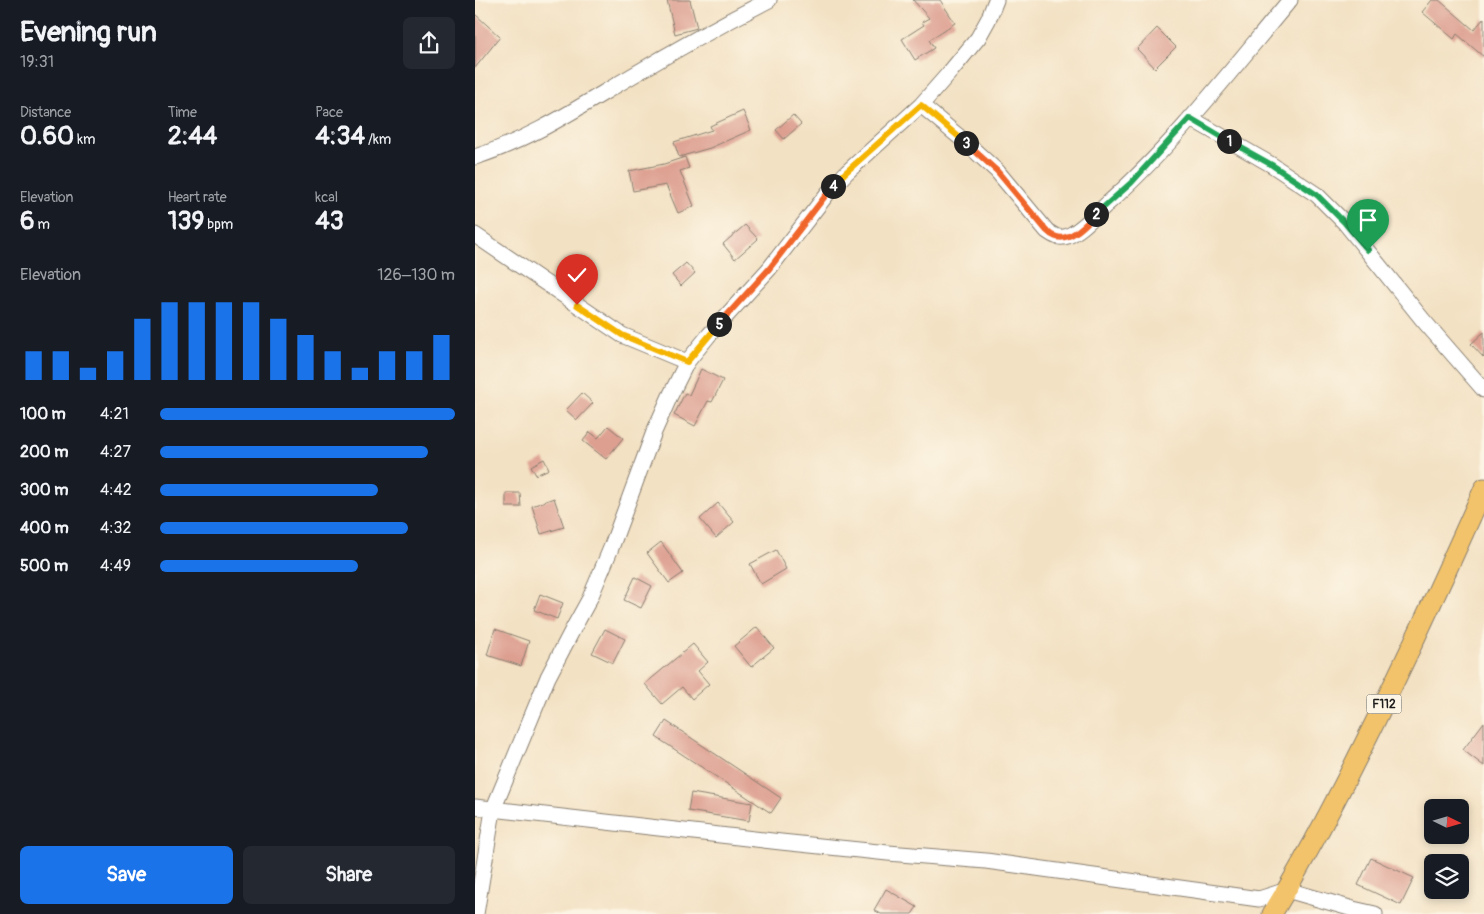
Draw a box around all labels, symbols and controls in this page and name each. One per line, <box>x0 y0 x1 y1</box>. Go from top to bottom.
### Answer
text: Evening run <box>20 15 157 50</box>
button: share <box>403 17 455 69</box>
text: 19:31 <box>20 52 54 72</box>
text: Distance <box>20 104 71 121</box>
text: Time <box>168 104 197 121</box>
text: Pace <box>315 104 343 121</box>
text: 0.60 <box>20 121 74 152</box>
text: 2:44 <box>168 121 217 152</box>
text: 4:34 <box>315 121 365 152</box>
pin: 1 <box>1217 128 1241 154</box>
pin: 3 <box>953 130 979 156</box>
text: km <box>74 131 96 148</box>
text: /km <box>365 131 391 148</box>
text: 1 <box>1227 133 1232 150</box>
text: 3 <box>963 135 970 152</box>
pin: 4 <box>821 174 845 198</box>
text: 4 <box>829 178 838 195</box>
text: Elevation <box>20 189 73 206</box>
text: Heart rate <box>168 189 227 206</box>
text: kcal <box>315 189 338 206</box>
pin <box>1347 199 1389 250</box>
pin: 2 <box>1083 202 1109 226</box>
text: 6 <box>20 206 35 237</box>
text: 139 <box>168 206 204 237</box>
text: 43 <box>315 206 344 237</box>
text: 2 <box>1093 206 1100 223</box>
icon: arrive <box>1354 206 1382 234</box>
text: m <box>35 216 50 233</box>
text: bpm <box>204 216 233 233</box>
pin <box>556 254 598 305</box>
icon: check <box>563 261 591 289</box>
text: Elevation <box>20 265 81 285</box>
text: 126–130 m <box>377 265 455 285</box>
pin: 5 <box>707 312 731 336</box>
text: 5 <box>716 316 723 333</box>
text: 100 m <box>20 404 66 424</box>
text: 4:21 <box>100 404 129 424</box>
text: 200 m <box>20 442 68 462</box>
text: 4:27 <box>100 442 131 462</box>
text: 300 m <box>20 480 68 500</box>
text: 4:42 <box>100 480 132 500</box>
text: 400 m <box>20 518 69 538</box>
text: 4:32 <box>100 518 131 538</box>
text: 500 m <box>20 556 68 576</box>
text: 4:49 <box>100 556 131 576</box>
road number: F112 <box>1367 694 1401 714</box>
north arrow <box>1424 799 1469 844</box>
map controls <box>1424 799 1469 899</box>
button: Save <box>20 846 233 904</box>
button: Share <box>243 846 455 904</box>
button: layers <box>1424 854 1469 899</box>

